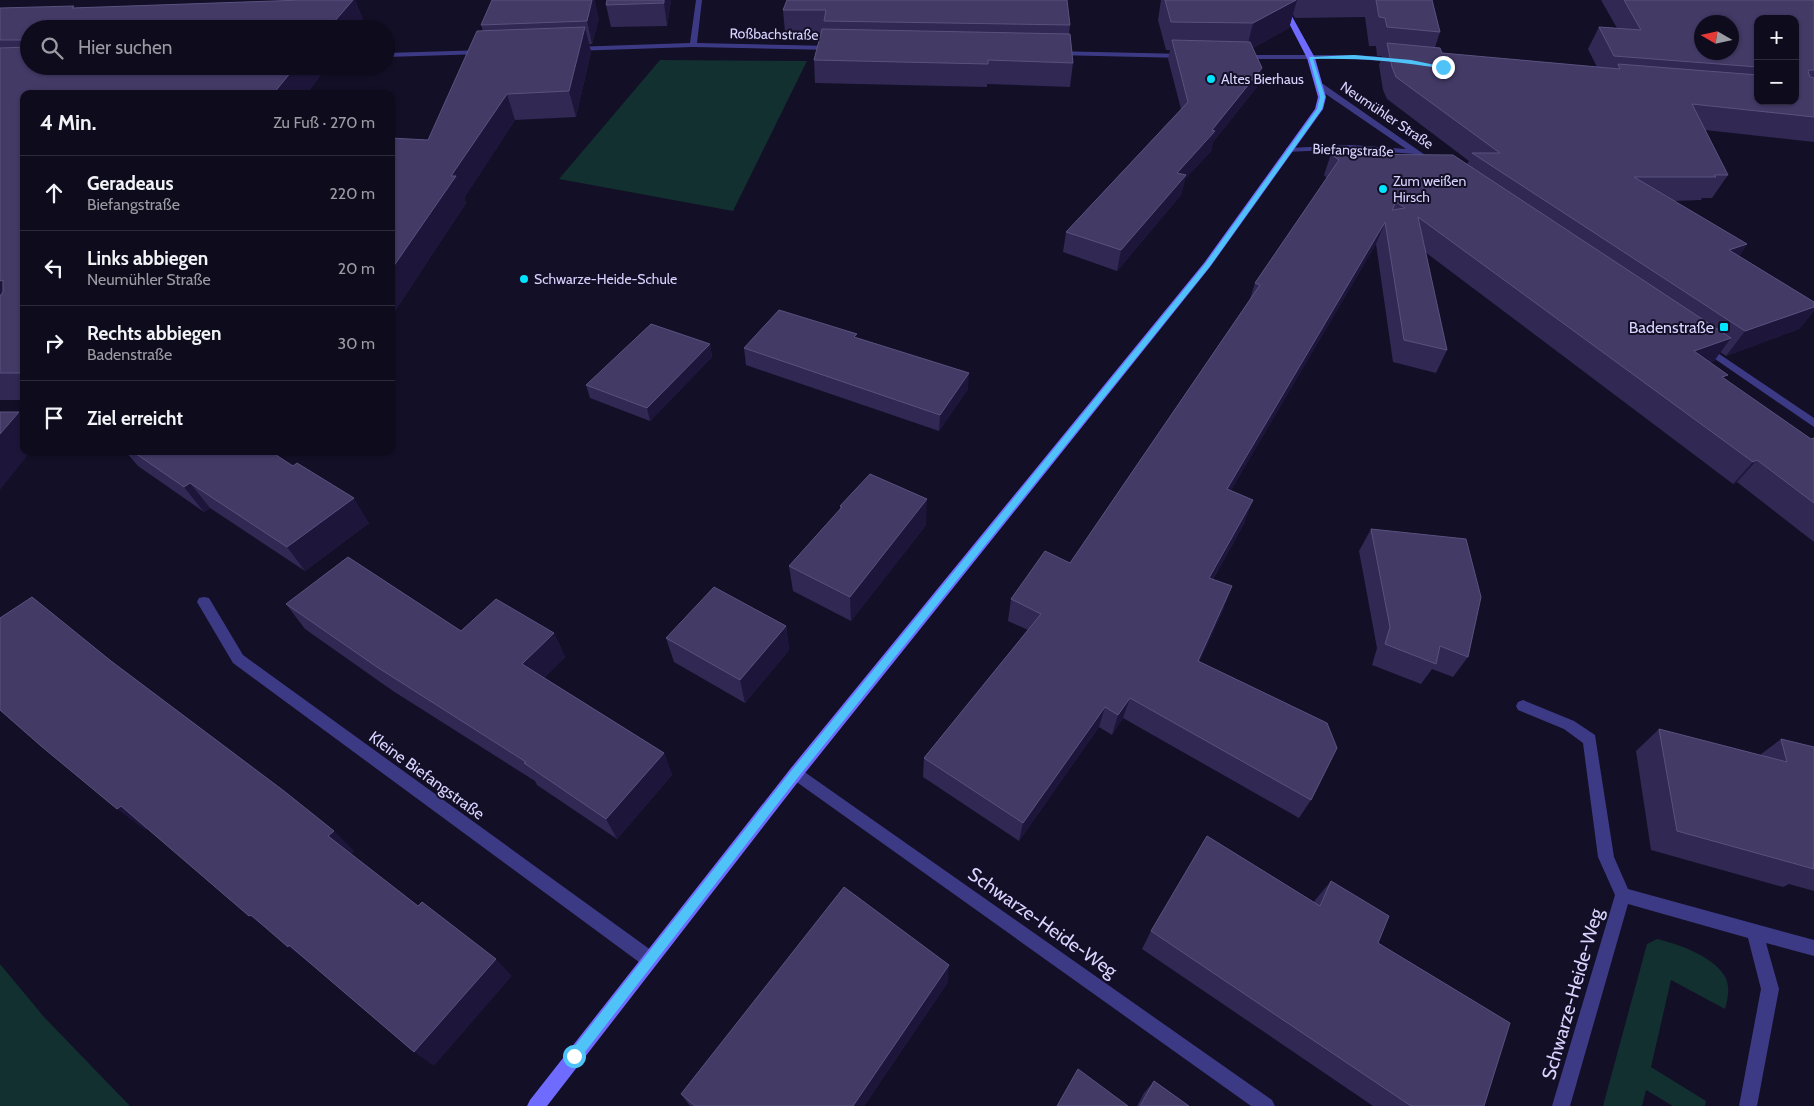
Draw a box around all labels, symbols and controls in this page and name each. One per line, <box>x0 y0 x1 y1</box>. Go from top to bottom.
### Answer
north arrow <box>1694 15 1739 60</box>
map controls <box>1754 15 1799 105</box>
button: + <box>1754 15 1799 60</box>
search box <box>20 20 395 75</box>
street label: Roßbachstraße <box>729 24 819 44</box>
icon: search <box>38 34 66 62</box>
text: Hier suchen <box>78 36 172 59</box>
route end <box>1432 56 1455 79</box>
button: − <box>1754 60 1799 105</box>
place label: Altes Bierhaus <box>1221 70 1304 88</box>
marker: Altes Bierhaus <box>1205 73 1217 85</box>
street label: Neumühler Straße <box>1337 77 1437 153</box>
text: 4 Min. <box>40 110 96 135</box>
text: Zu Fuß · 270 m <box>273 113 375 132</box>
street label: Biefangstraße <box>1312 140 1394 160</box>
text: Geradeaus <box>87 172 173 195</box>
place label: Zum weißen Hirsch <box>1393 172 1466 206</box>
icon: ahead <box>40 179 68 207</box>
marker: Zum weißen Hirsch <box>1377 183 1389 195</box>
text: 220 m <box>329 184 375 203</box>
text: Biefangstraße <box>87 195 180 214</box>
text: Links abbiegen <box>87 247 208 270</box>
icon: left <box>40 254 68 282</box>
text: 20 m <box>338 259 375 278</box>
text: Neumühler Straße <box>87 270 211 289</box>
place label: Schwarze-Heide-Schule <box>534 270 677 288</box>
marker: Schwarze-Heide-Schule <box>518 273 530 285</box>
place label: Badenstraße <box>1629 318 1714 337</box>
marker: Badenstraße <box>1718 321 1730 333</box>
text: Rechts abbiegen <box>87 322 221 345</box>
icon: right <box>40 329 68 357</box>
text: 30 m <box>338 334 375 353</box>
text: Badenstraße <box>87 345 172 364</box>
icon: arrive <box>40 404 68 432</box>
text: Ziel erreicht <box>87 407 183 430</box>
street label: Kleine Biefangstraße <box>365 727 488 824</box>
street label: Schwarze-Heide-Weg <box>964 862 1122 983</box>
street label: Schwarze-Heide-Weg <box>1537 906 1608 1082</box>
route start <box>563 1045 586 1068</box>

